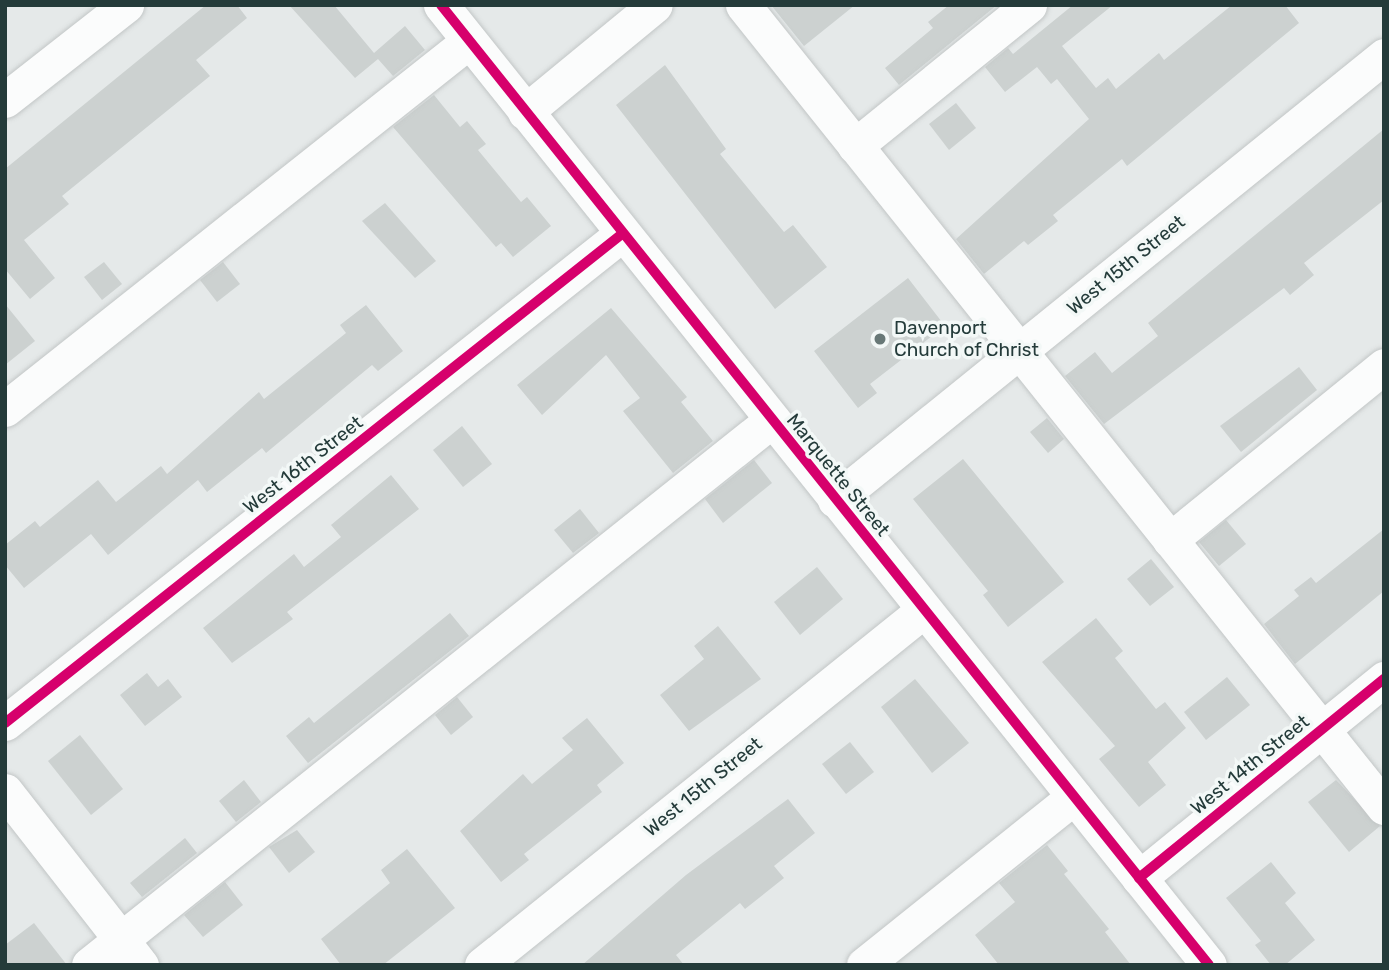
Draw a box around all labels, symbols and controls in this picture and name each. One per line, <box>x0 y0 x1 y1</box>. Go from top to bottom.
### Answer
street label: West 15th Street <box>1062 210 1190 320</box>
place label: Davenport Church of Christ <box>894 317 1039 361</box>
marker: Davenport Church of Christ <box>872 331 888 347</box>
street label: Marquette Street <box>782 409 894 541</box>
street label: West 16th Street <box>239 411 367 519</box>
street label: West 14th Street <box>1186 710 1314 820</box>
street label: West 15th Street <box>639 732 767 842</box>

